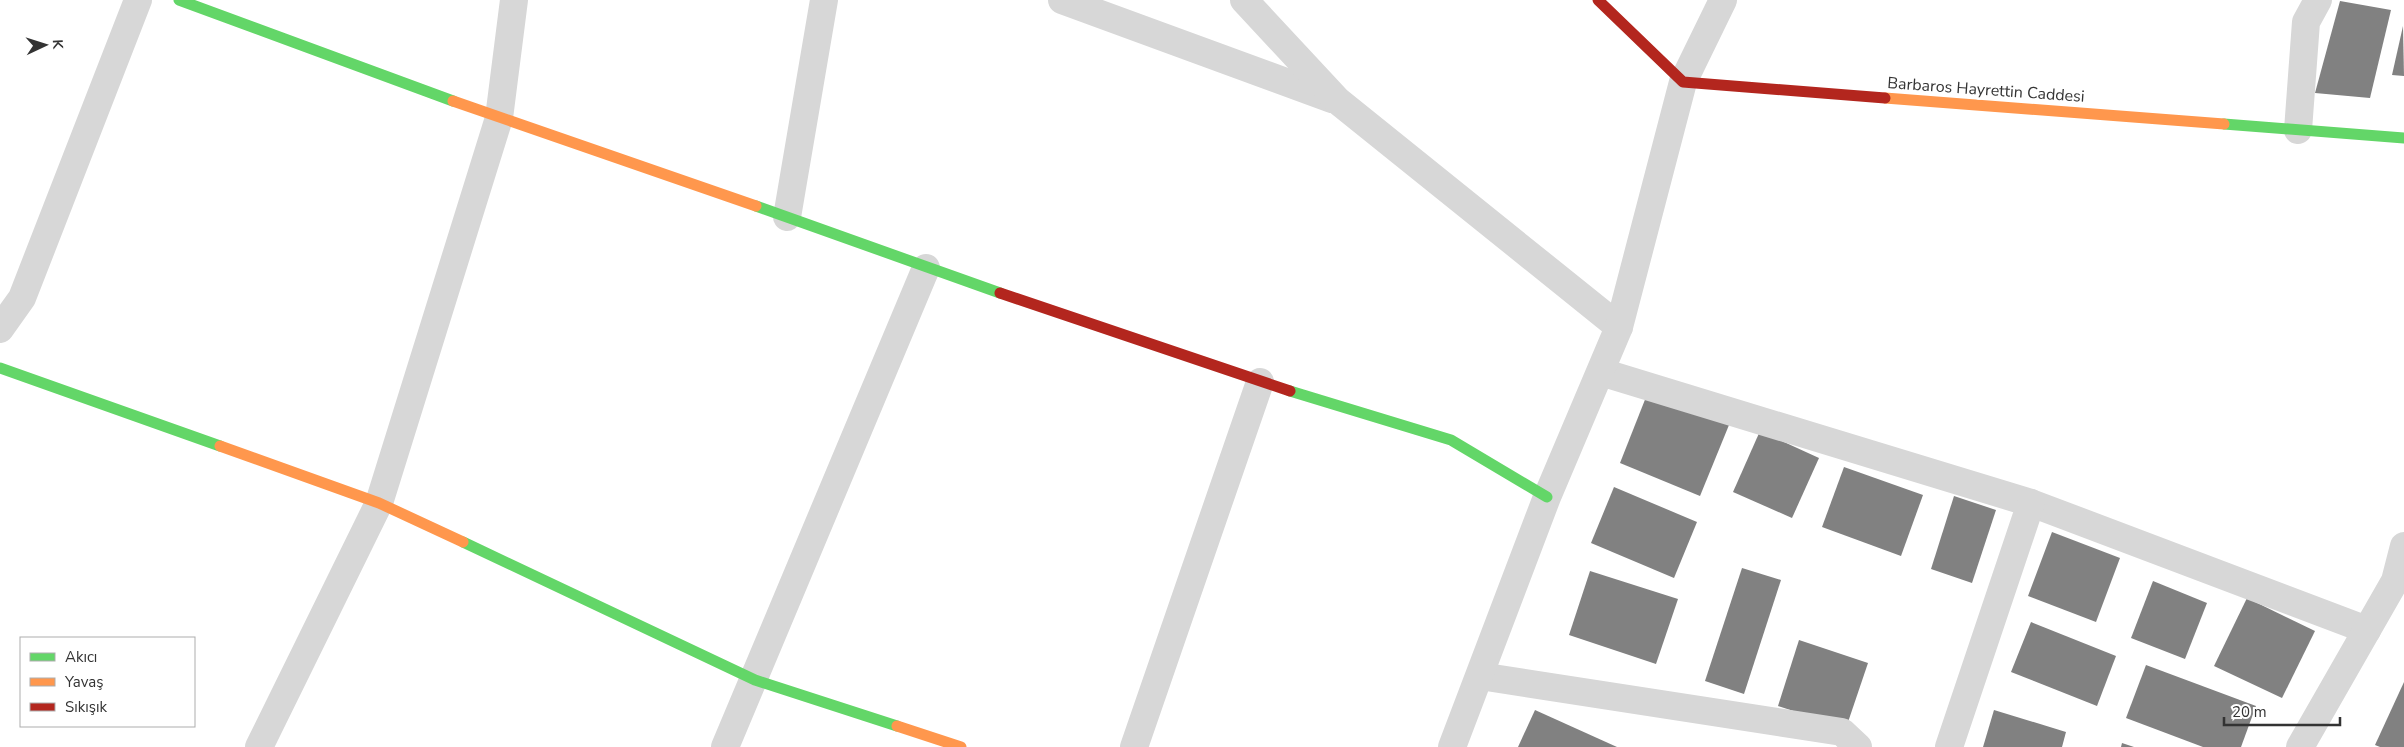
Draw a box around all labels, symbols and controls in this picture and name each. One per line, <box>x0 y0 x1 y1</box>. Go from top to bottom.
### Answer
north arrow <box>20 20 70 70</box>
text: K <box>48 39 67 50</box>
street label: Barbaros Hayrettin Caddesi <box>1887 72 2085 108</box>
legend <box>20 637 195 727</box>
text: Akıcı <box>65 647 97 667</box>
text: Yavaş <box>64 672 103 692</box>
scale bar <box>2224 694 2340 726</box>
text: Sıkışık <box>65 697 107 717</box>
text: 20 m <box>2232 702 2267 722</box>

